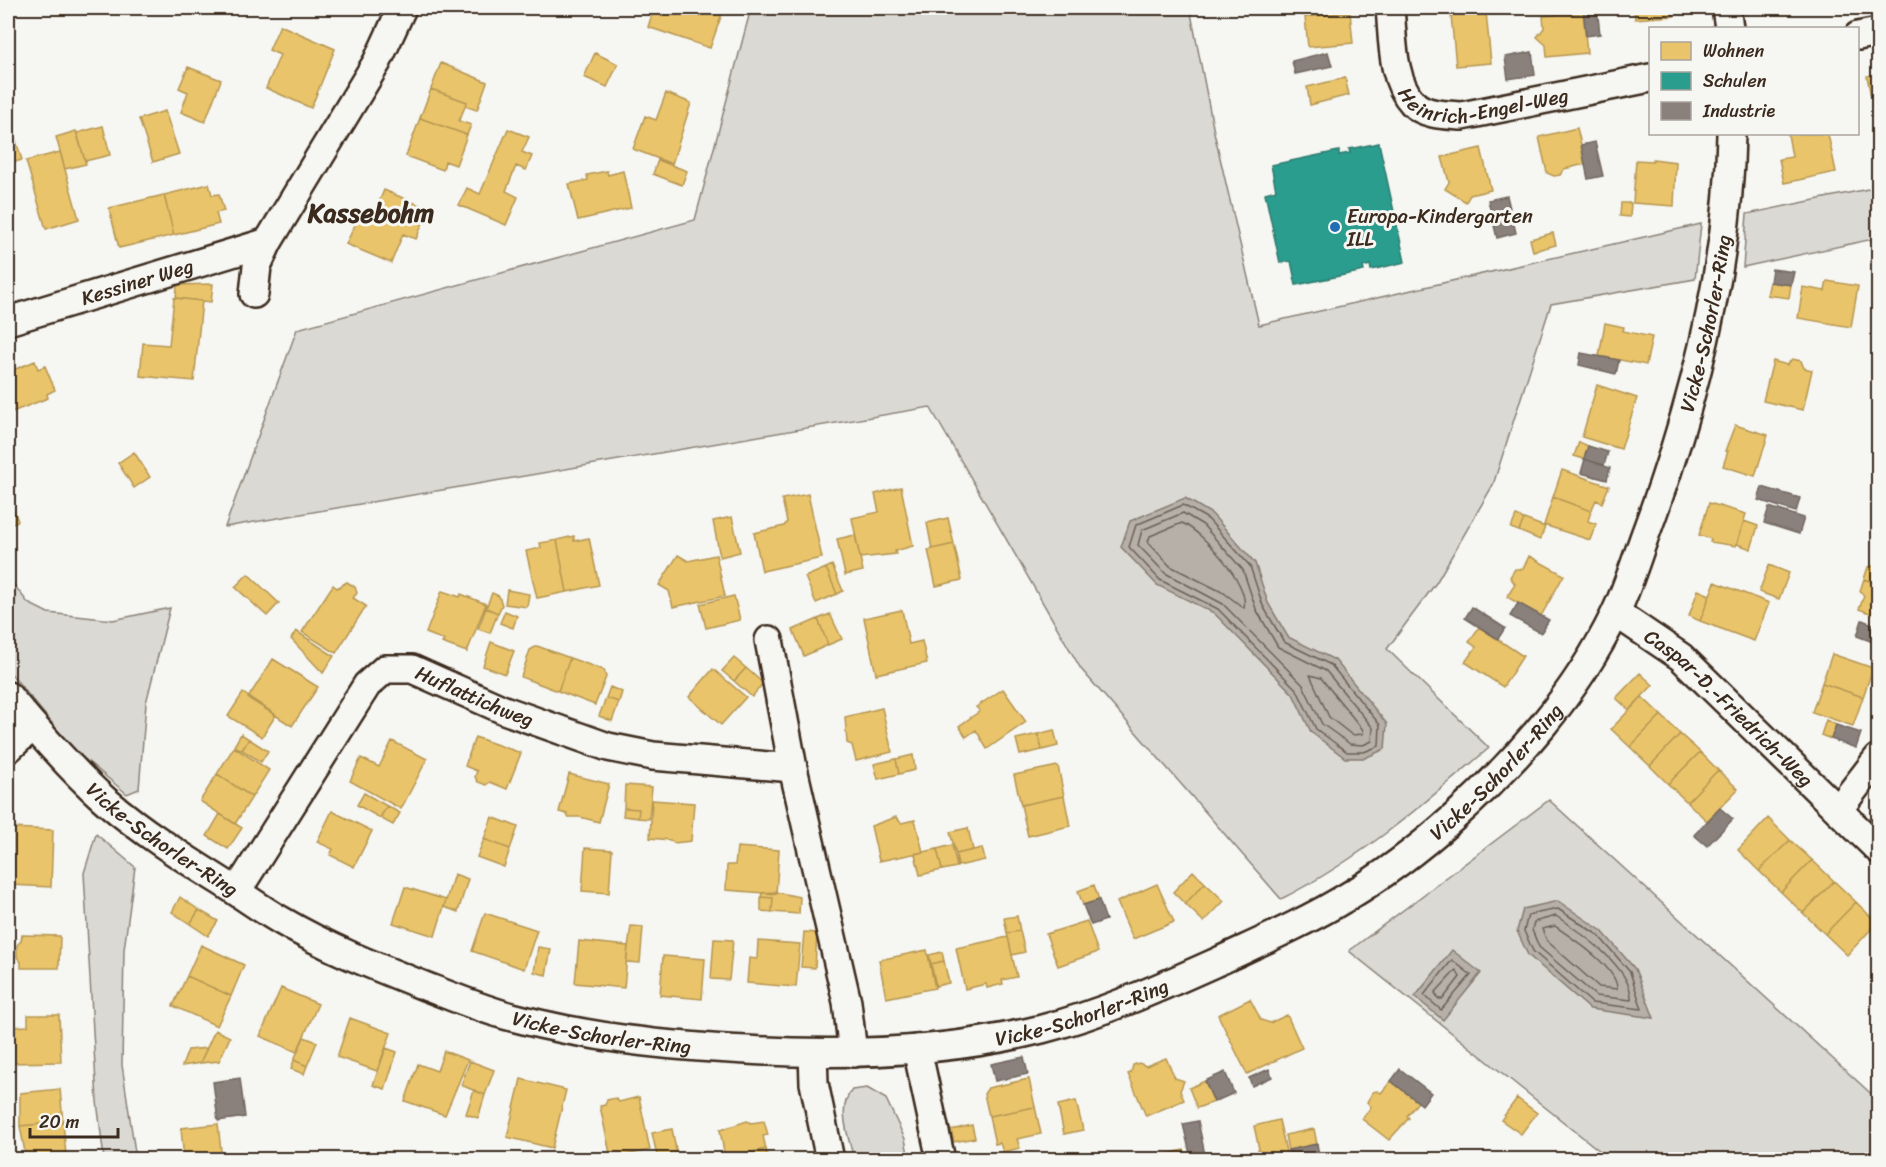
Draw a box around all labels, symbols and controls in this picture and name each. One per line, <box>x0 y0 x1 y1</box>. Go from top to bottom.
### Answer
legend <box>1649 27 1859 135</box>
text: Wohnen <box>1703 35 1764 67</box>
text: Schulen <box>1703 65 1767 97</box>
street label: Heinrich-Engel-Weg <box>1388 77 1572 134</box>
text: Industrie <box>1702 95 1776 127</box>
district label: Kassebohm <box>307 190 434 236</box>
place label: Europa-Kindergarten ILL <box>1346 199 1533 257</box>
marker: Europa-Kindergarten ILL <box>1328 220 1342 234</box>
street label: Vicke-Schorler-Ring <box>1669 232 1741 416</box>
street label: Kessiner Weg <box>77 248 198 315</box>
street label: Caspar-D.-Friedrich-Weg <box>1637 619 1822 795</box>
street label: Huflattichweg <box>410 655 539 737</box>
street label: Vicke-Schorler-Ring <box>1421 695 1572 849</box>
street label: Vicke-Schorler-Ring <box>78 773 246 906</box>
street label: Vicke-Schorler-Ring <box>992 968 1174 1056</box>
street label: Vicke-Schorler-Ring <box>509 1000 693 1064</box>
scale bar <box>30 1101 118 1139</box>
text: 20 m <box>39 1106 79 1138</box>

